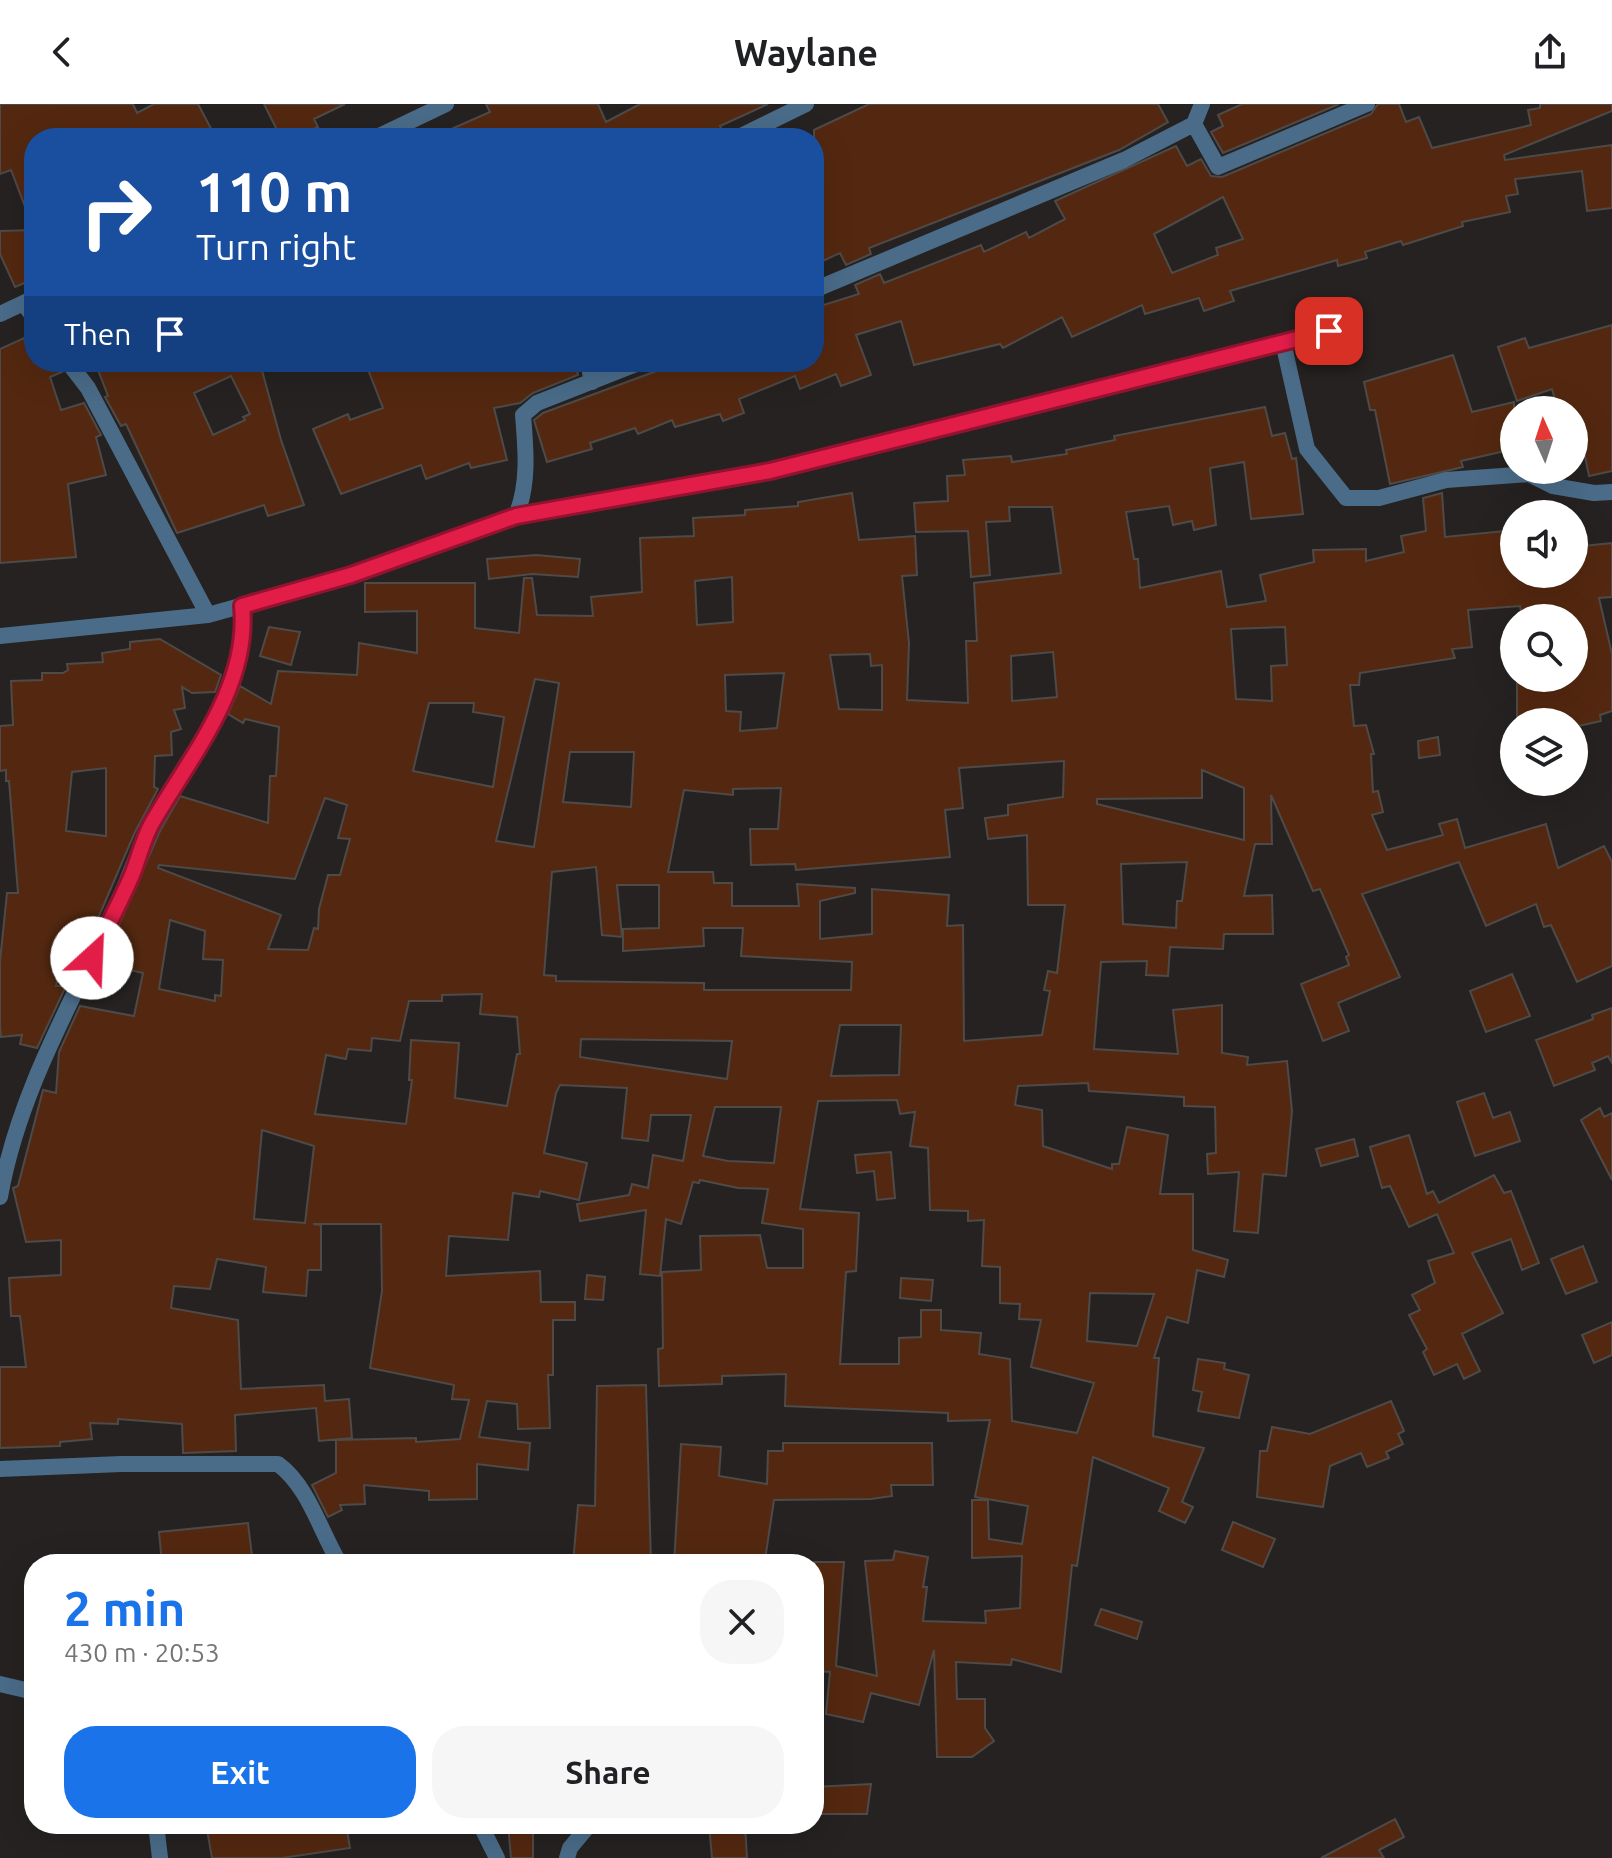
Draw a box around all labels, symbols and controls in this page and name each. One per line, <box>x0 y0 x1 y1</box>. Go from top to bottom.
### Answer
icon: back <box>40 30 84 74</box>
icon: share <box>1528 30 1572 74</box>
text: Waylane <box>734 32 878 73</box>
icon: right <box>64 160 168 264</box>
text: 110 m <box>196 160 352 223</box>
text: Turn right <box>196 226 356 267</box>
pin <box>1295 297 1363 365</box>
icon: arrive <box>1307 309 1351 353</box>
icon: arrive <box>148 312 192 356</box>
text: Then <box>64 317 132 351</box>
north arrow <box>1500 396 1588 484</box>
map controls <box>1500 396 1588 796</box>
button: sound <box>1500 500 1588 588</box>
button: search <box>1500 604 1588 692</box>
button: layers <box>1500 708 1588 796</box>
position arrow <box>50 916 134 1000</box>
button: close <box>700 1580 784 1664</box>
text: 2 min <box>64 1581 185 1635</box>
text: 430 m · 20:53 <box>64 1638 220 1667</box>
button: Exit <box>64 1726 416 1818</box>
button: Share <box>432 1726 784 1818</box>

